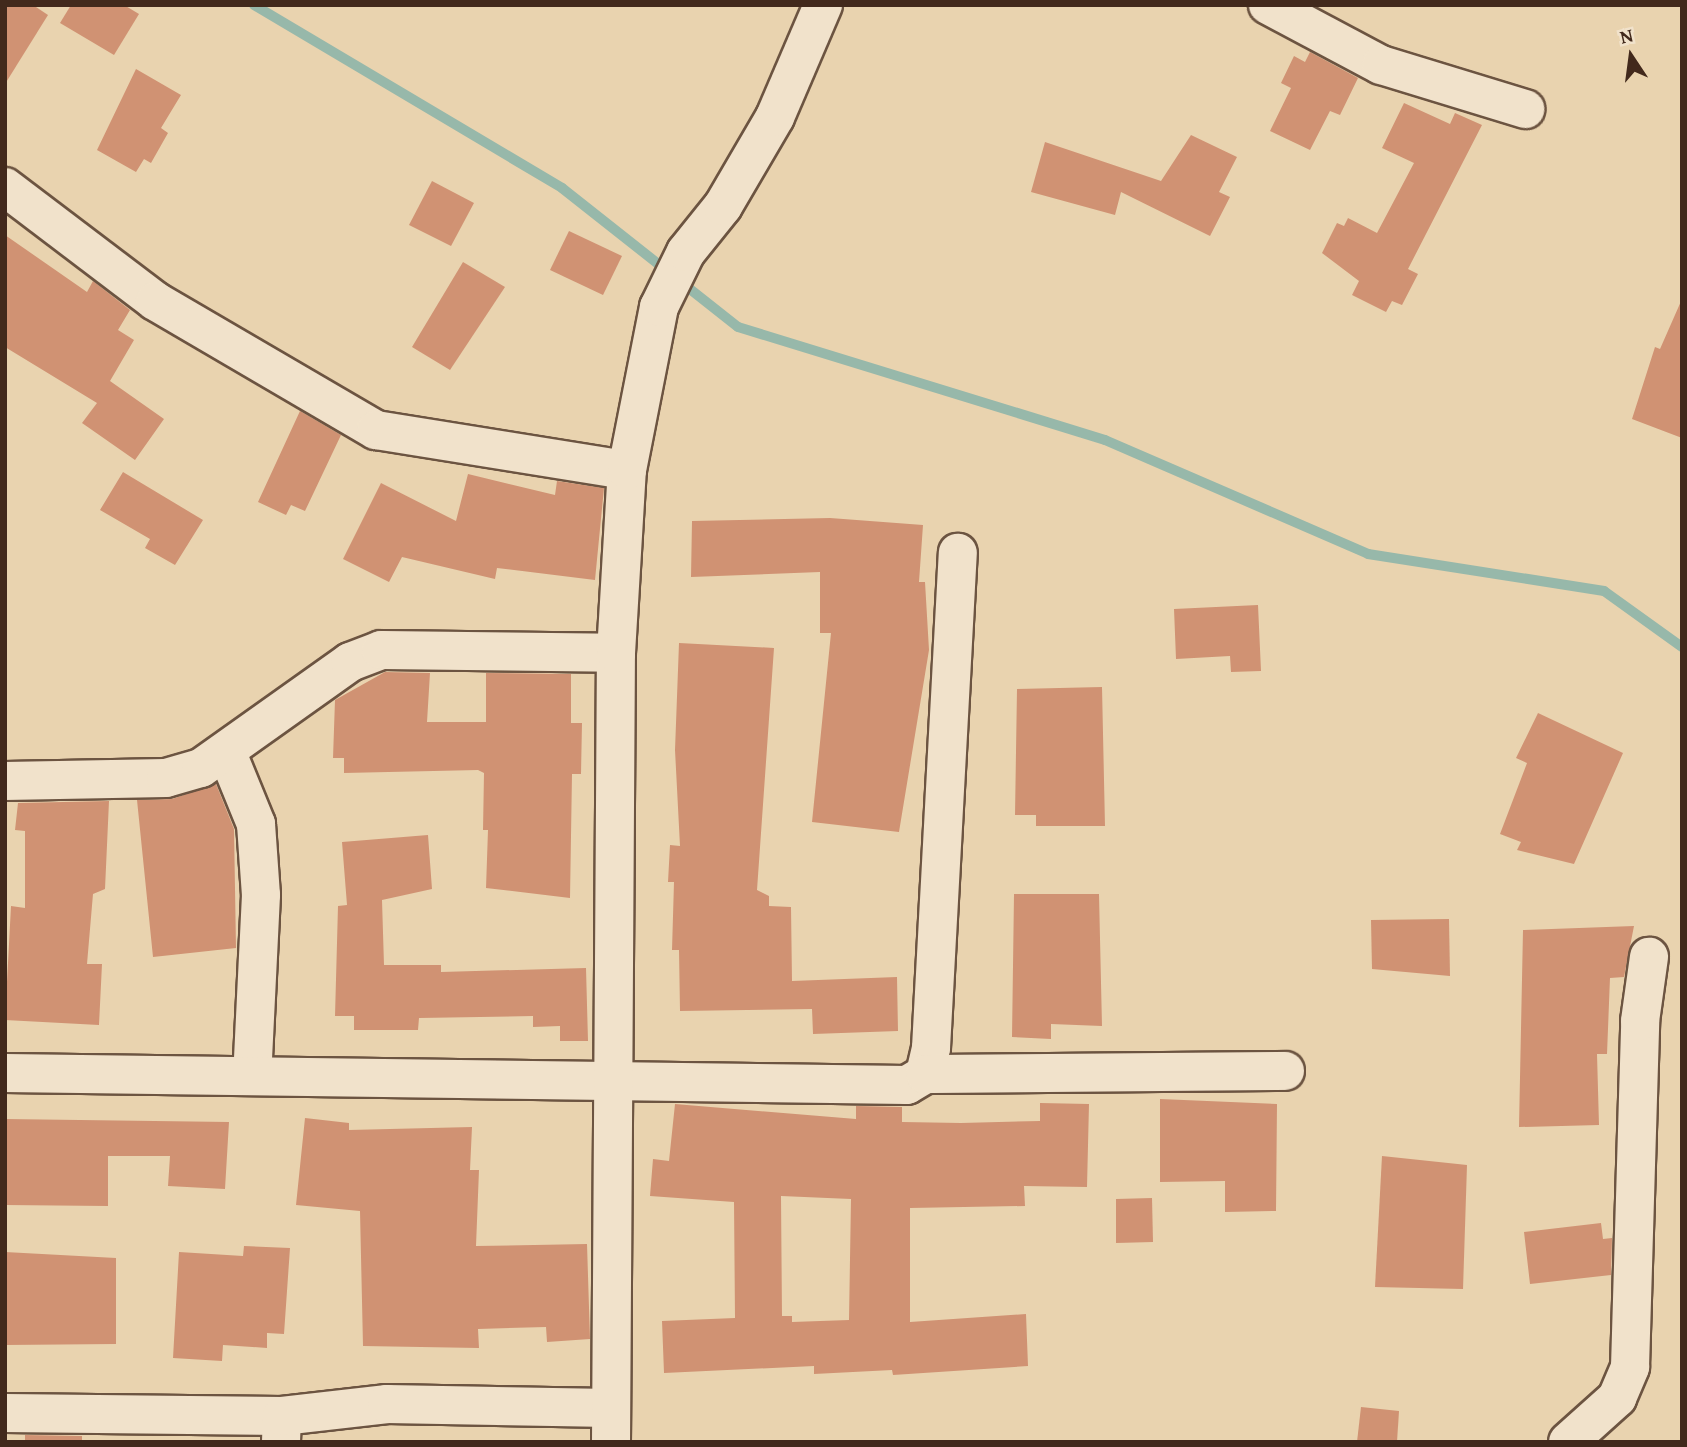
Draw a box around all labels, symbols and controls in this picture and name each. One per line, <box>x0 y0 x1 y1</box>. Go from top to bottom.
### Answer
text: N <box>1617 20 1636 51</box>
north arrow <box>1596 21 1666 91</box>

